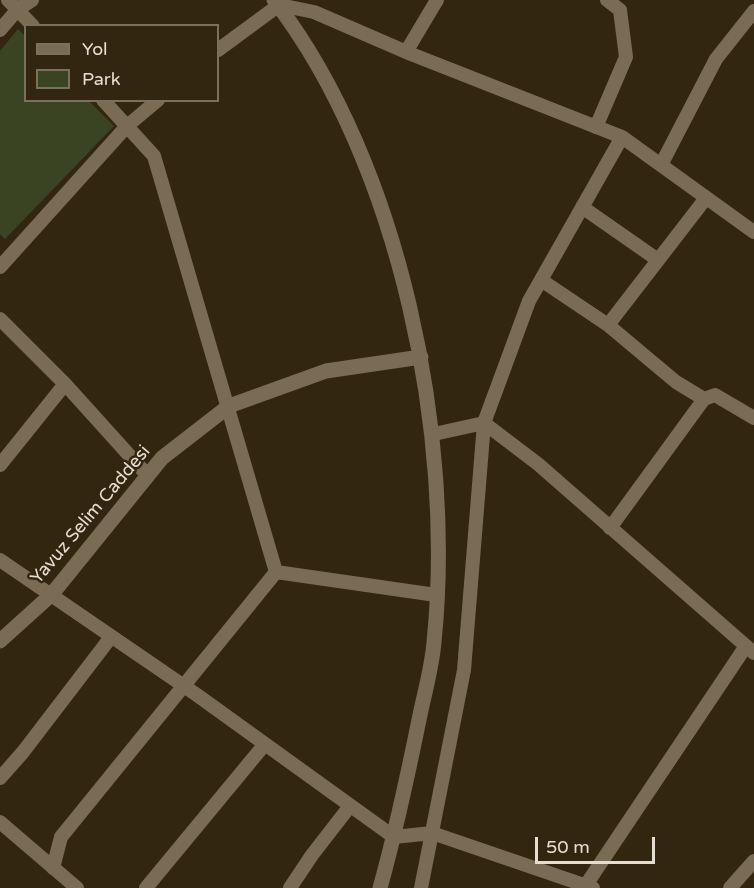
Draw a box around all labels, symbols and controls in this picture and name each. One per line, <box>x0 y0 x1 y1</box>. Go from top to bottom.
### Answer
legend <box>24 24 219 102</box>
text: Yol <box>82 38 108 60</box>
text: Park <box>82 68 120 90</box>
street label: Yavuz Selim Caddesi <box>27 441 155 589</box>
scale bar <box>538 825 658 863</box>
text: 50 m <box>546 836 590 858</box>

